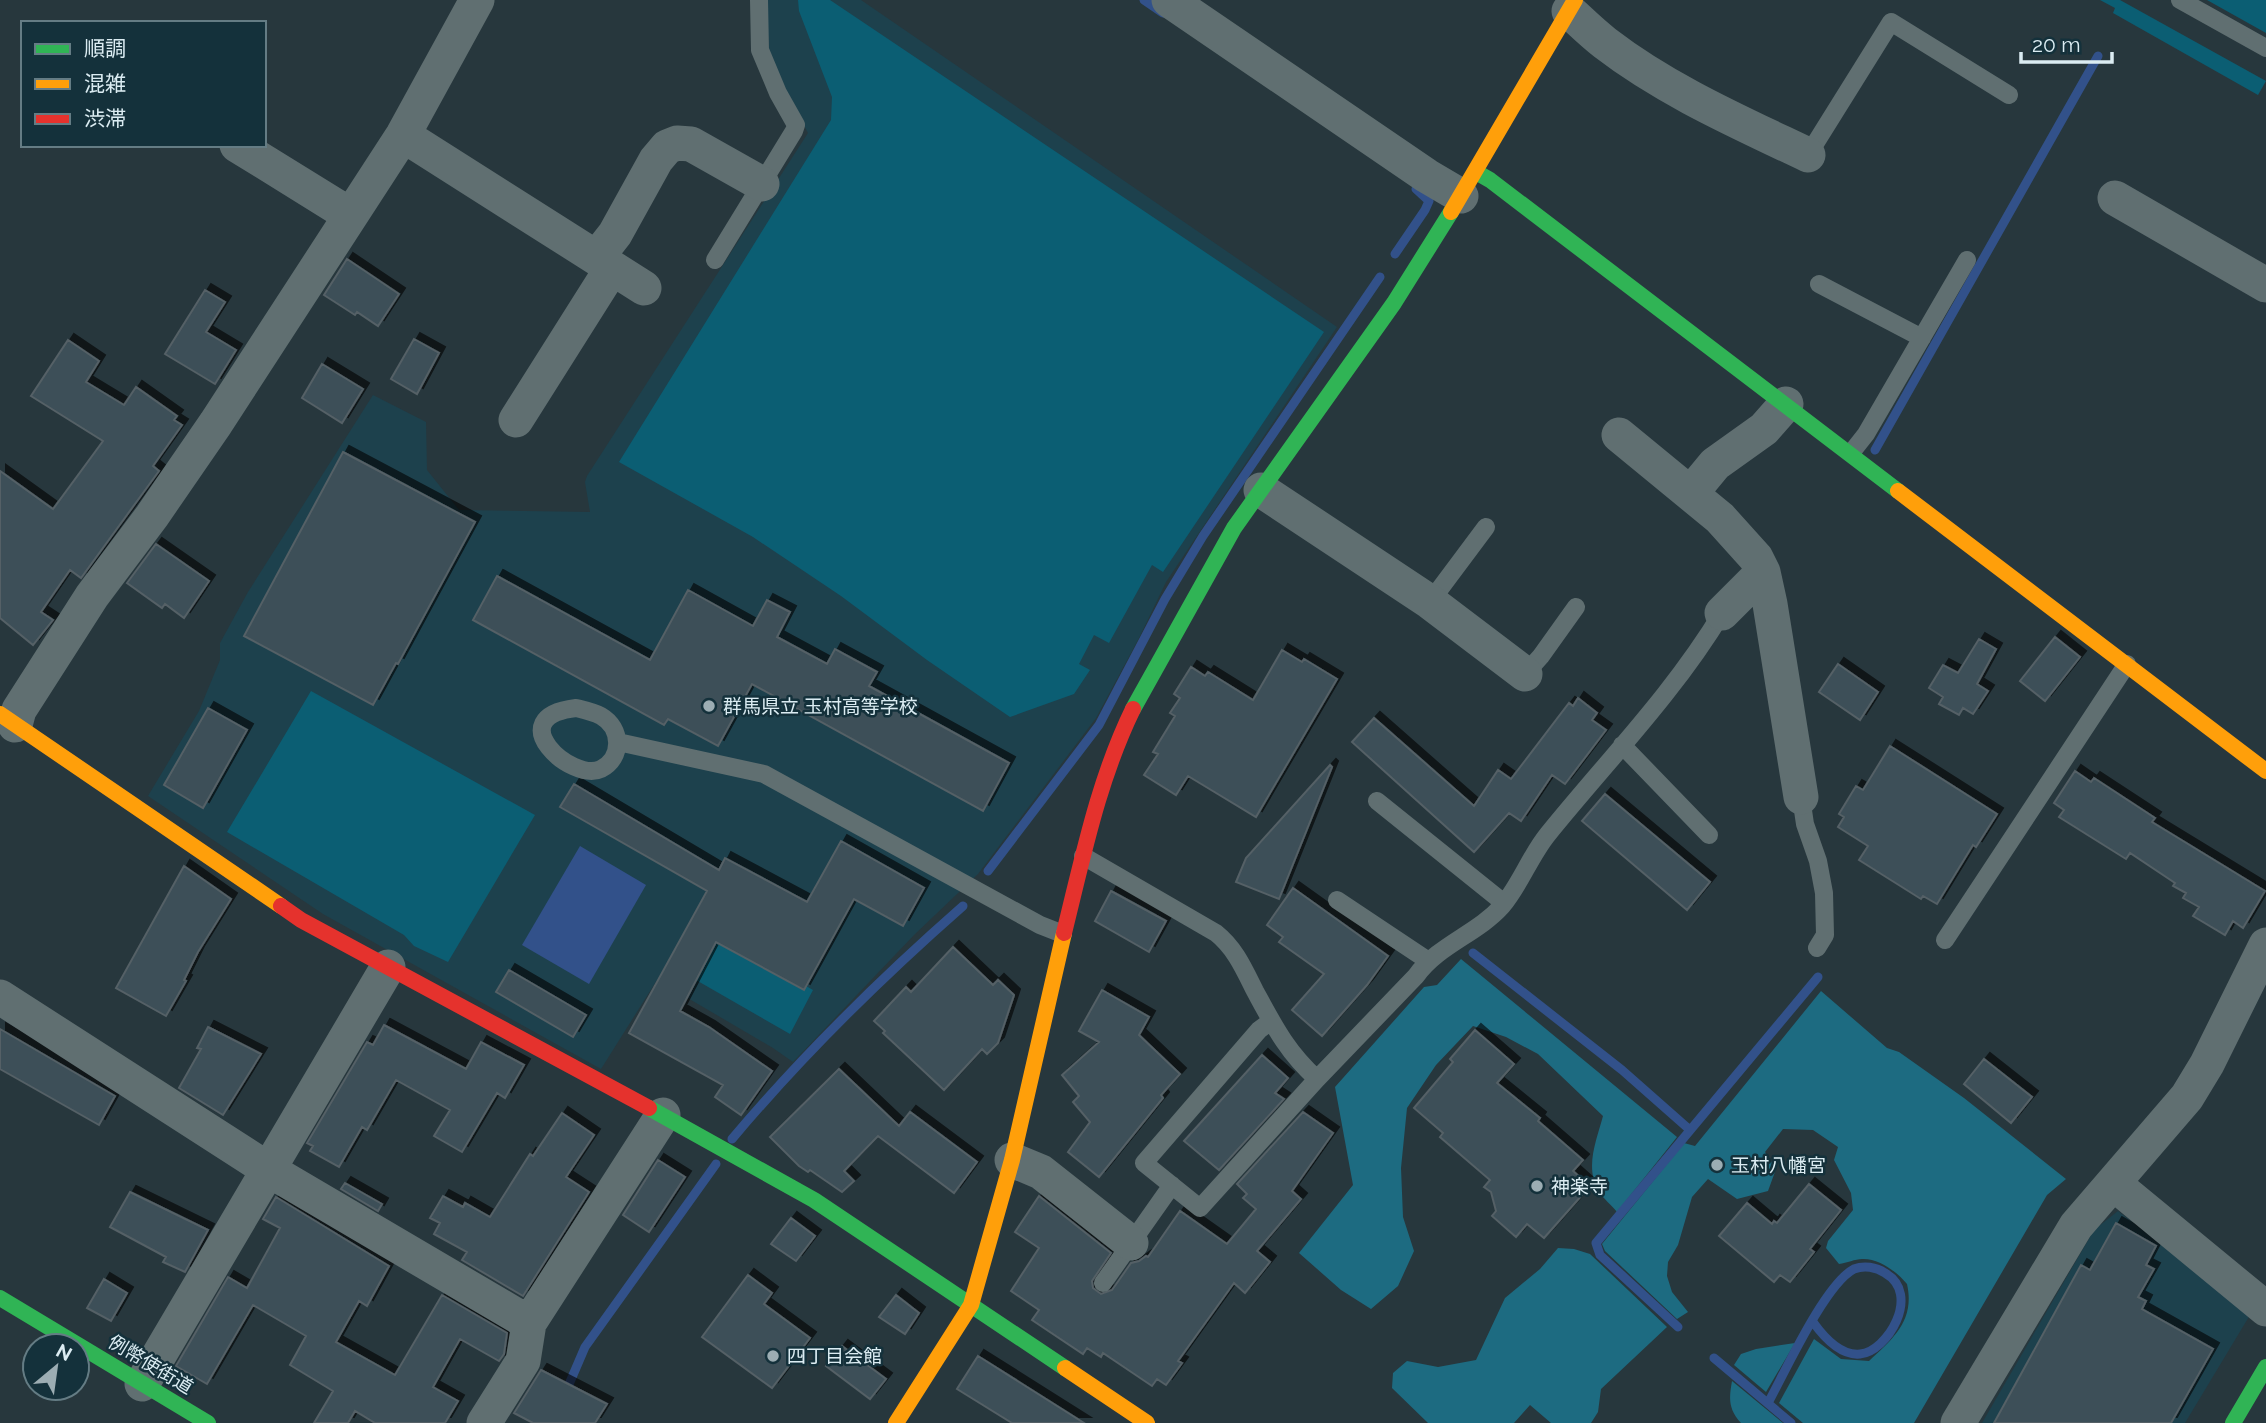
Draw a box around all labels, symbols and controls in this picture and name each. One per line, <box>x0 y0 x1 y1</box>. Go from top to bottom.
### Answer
legend <box>21 21 266 147</box>
scale bar <box>2021 21 2112 65</box>
text: 20 m <box>2032 32 2080 57</box>
text: 順調 <box>84 36 126 61</box>
text: 混雑 <box>84 71 126 96</box>
text: 渋滞 <box>84 106 126 131</box>
place label: 群馬県立 玉村高等学校 <box>723 695 918 717</box>
marker: 群馬県立 玉村高等学校 <box>701 698 717 714</box>
place label: 玉村八幡宮 <box>1731 1154 1826 1176</box>
marker: 玉村八幡宮 <box>1709 1157 1725 1173</box>
place label: 神楽寺 <box>1551 1175 1608 1197</box>
marker: 神楽寺 <box>1529 1178 1545 1194</box>
street label: 例幣使街道 <box>105 1330 197 1398</box>
north arrow <box>21 1332 91 1402</box>
text: N <box>53 1339 76 1365</box>
place label: 四丁目会館 <box>787 1345 882 1367</box>
marker: 四丁目会館 <box>765 1348 781 1364</box>

